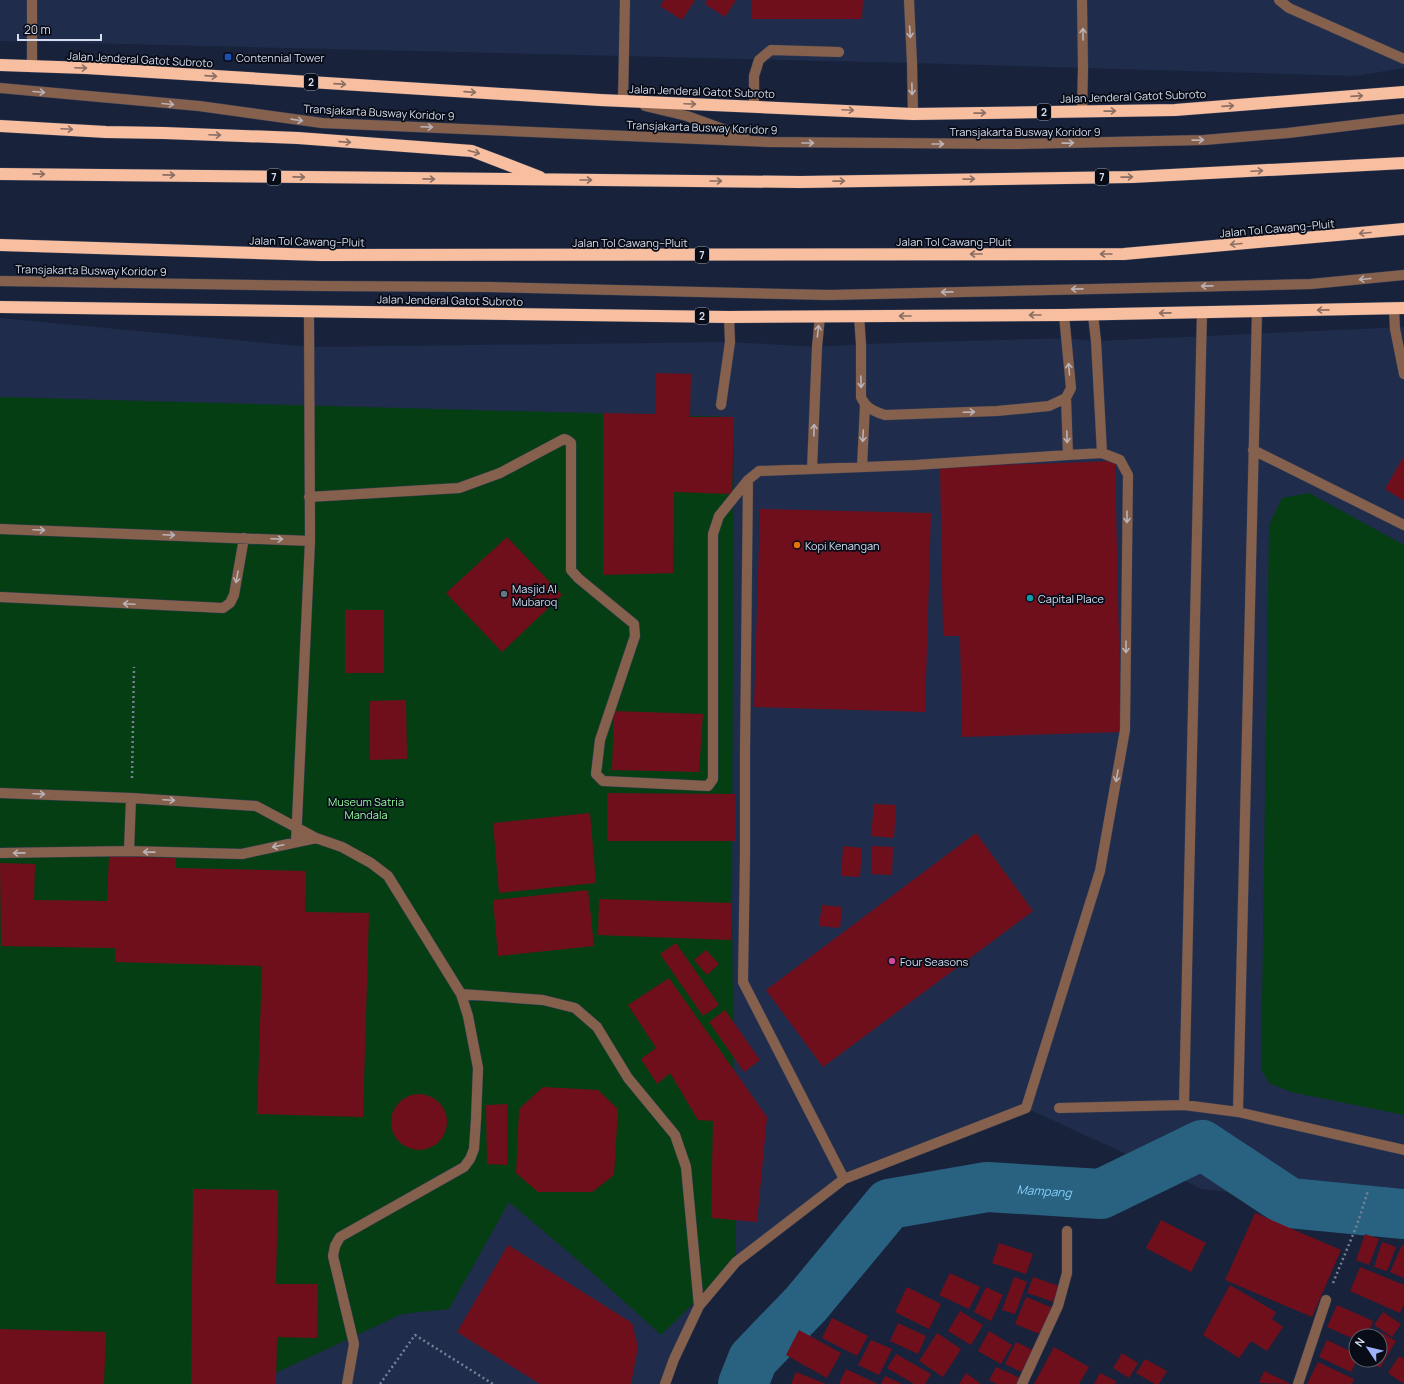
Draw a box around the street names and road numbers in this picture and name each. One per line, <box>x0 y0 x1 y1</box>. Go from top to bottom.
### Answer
street label: Jalan Jenderal Gatot Subroto <box>67 48 214 70</box>
road number: 2 <box>304 74 318 90</box>
street label: Jalan Jenderal Gatot Subroto <box>629 81 776 101</box>
street label: Jalan Jenderal Gatot Subroto <box>1060 86 1207 106</box>
street label: Transjakarta Busway Koridor 9 <box>303 101 455 123</box>
road number: 2 <box>1037 104 1051 120</box>
street label: Transjakarta Busway Koridor 9 <box>626 117 778 137</box>
street label: Transjakarta Busway Koridor 9 <box>949 124 1101 139</box>
road number: 7 <box>267 169 281 185</box>
road number: 7 <box>1095 169 1109 185</box>
street label: Jalan Tol Cawang–Pluit <box>1219 216 1335 240</box>
street label: Jalan Tol Cawang–Pluit <box>249 232 365 250</box>
street label: Jalan Tol Cawang–Pluit <box>896 234 1012 249</box>
street label: Jalan Tol Cawang–Pluit <box>572 235 688 250</box>
road number: 7 <box>695 247 709 263</box>
street label: Transjakarta Busway Koridor 9 <box>15 261 167 279</box>
street label: Jalan Jenderal Gatot Subroto <box>377 291 524 309</box>
road number: 2 <box>695 308 709 324</box>

